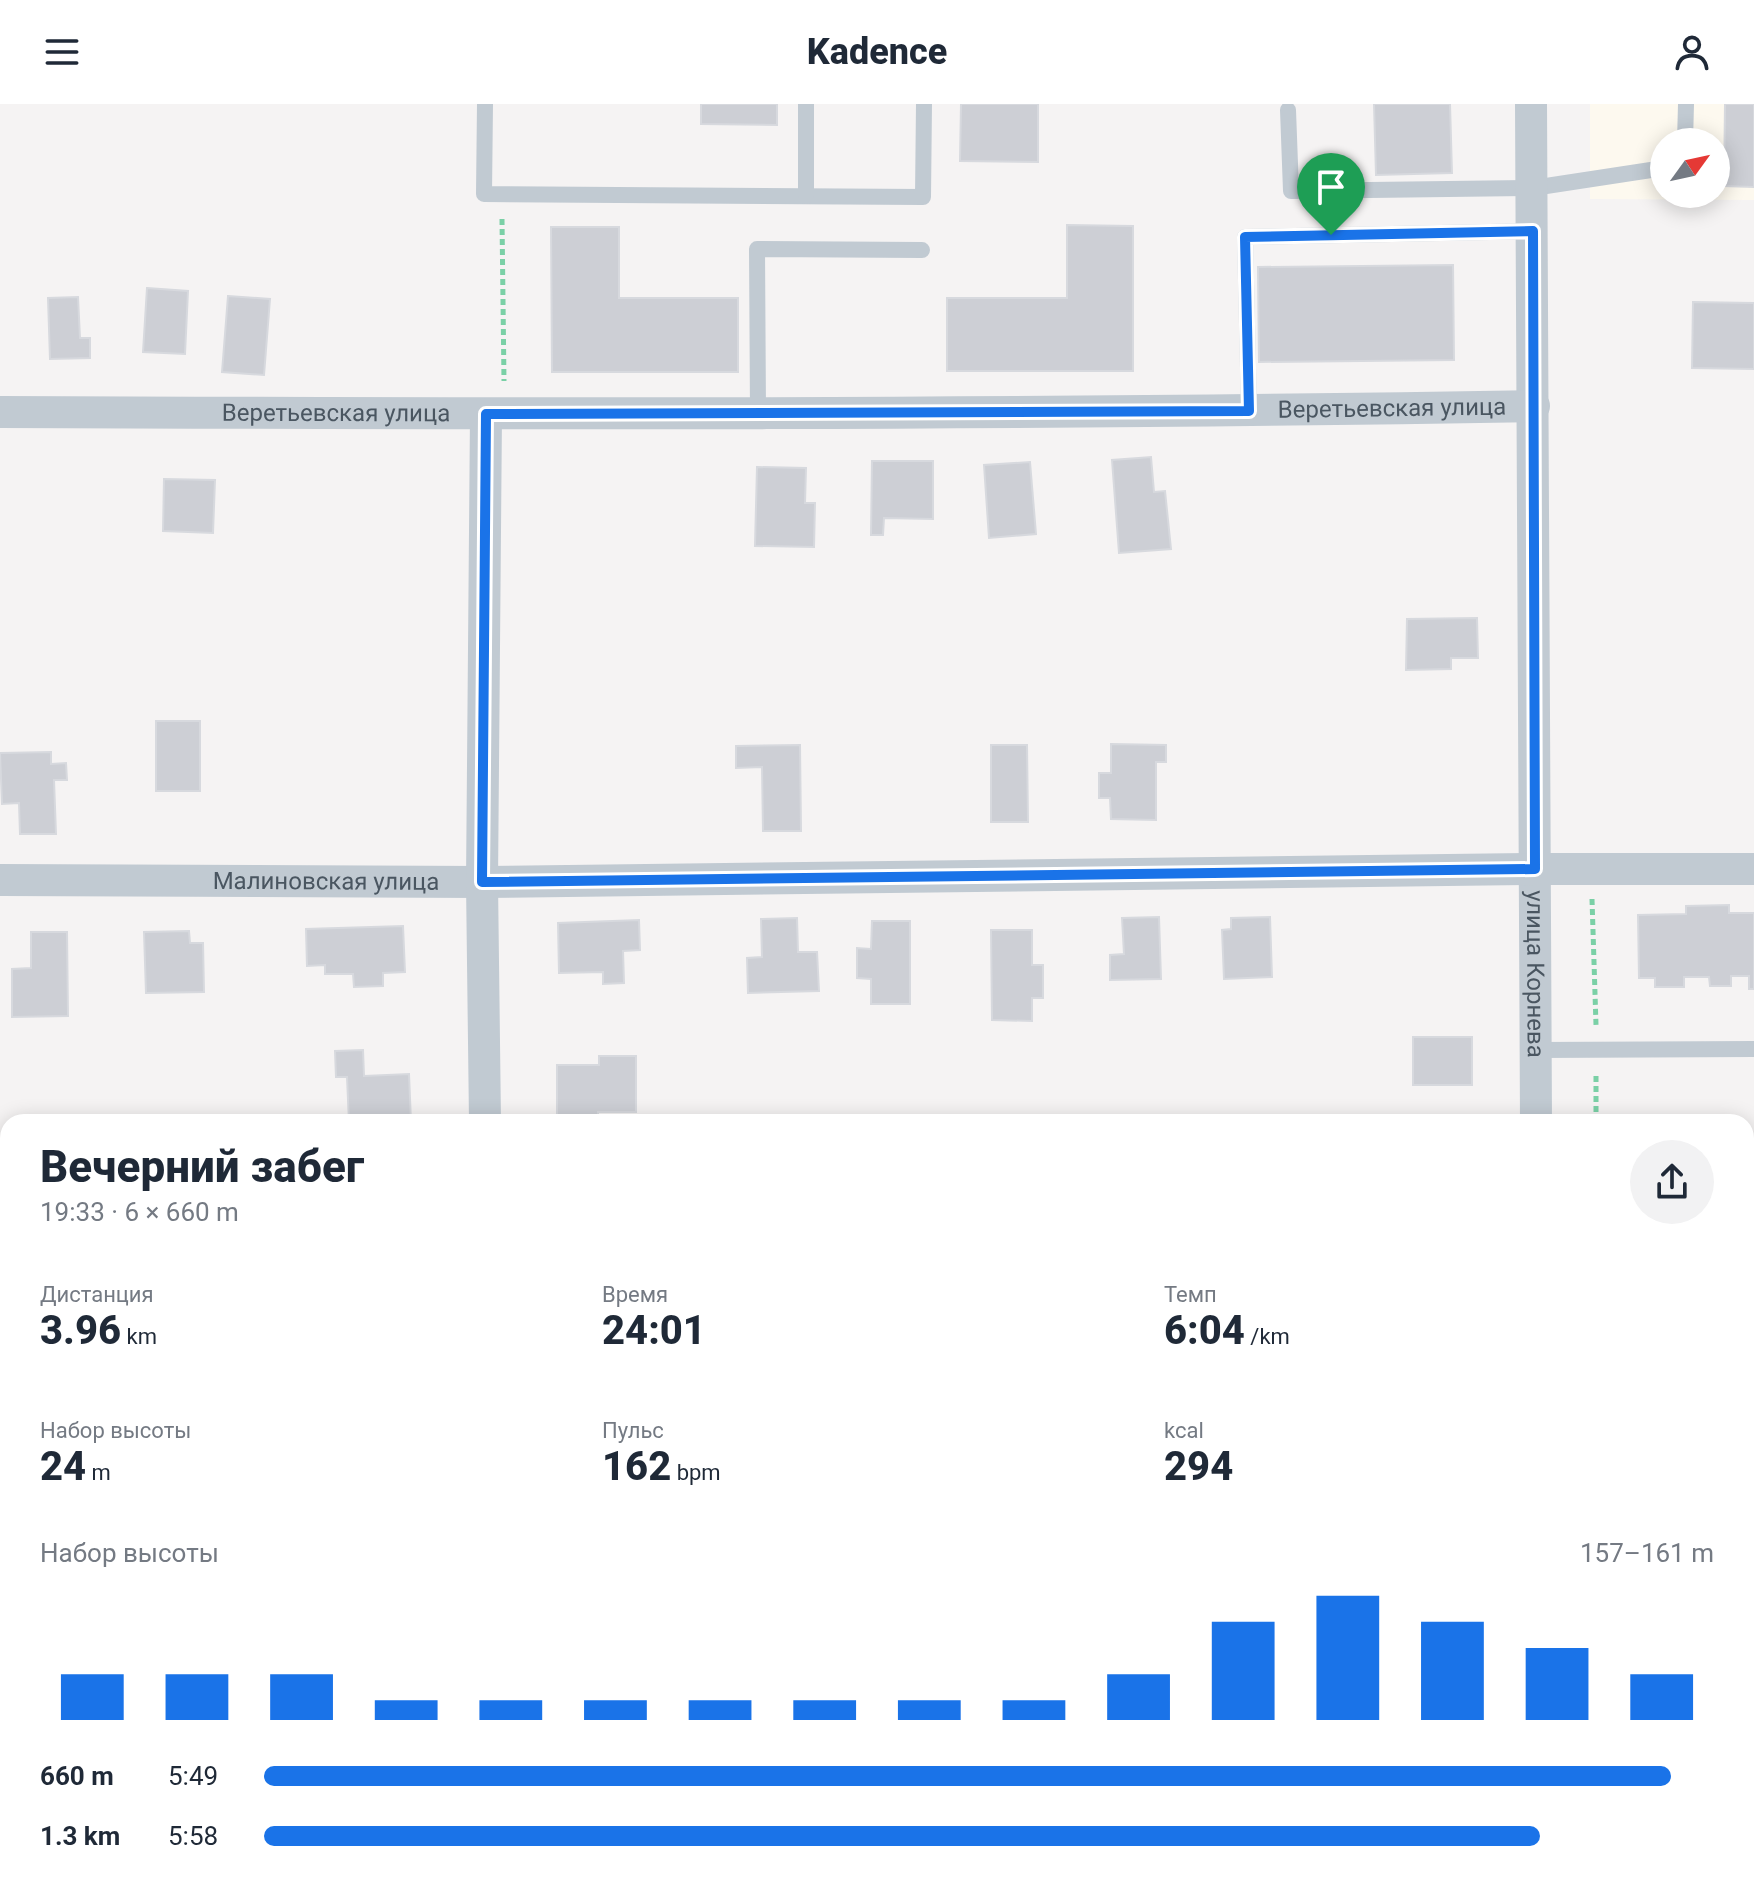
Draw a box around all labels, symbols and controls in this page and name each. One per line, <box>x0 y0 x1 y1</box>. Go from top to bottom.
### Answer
icon: menu <box>40 30 84 74</box>
icon: person <box>1670 30 1714 74</box>
text: Kadence <box>807 31 947 73</box>
north arrow <box>1650 128 1730 208</box>
map controls <box>1650 128 1730 208</box>
pin <box>1297 153 1365 235</box>
icon: arrive <box>1309 165 1353 209</box>
street label: Веретьевская улица <box>1278 392 1506 424</box>
street label: Веретьевская улица <box>222 399 450 427</box>
street label: Малиновская улица <box>213 867 439 896</box>
street label: улица Корнева <box>1521 890 1550 1058</box>
button: share <box>1630 1140 1714 1224</box>
text: Вечерний забег <box>40 1141 364 1193</box>
text: 19:33 · 6 × 660 m <box>40 1197 239 1227</box>
text: Дистанция <box>40 1282 154 1307</box>
text: Время <box>602 1282 668 1307</box>
text: Темп <box>1164 1282 1217 1307</box>
text: 3.96 <box>40 1307 121 1354</box>
text: 24:01 <box>602 1307 706 1354</box>
text: 6:04 <box>1164 1307 1245 1354</box>
text: km <box>121 1324 157 1349</box>
text: /km <box>1245 1324 1290 1349</box>
text: Набор высоты <box>40 1418 191 1443</box>
text: Пульс <box>602 1418 664 1443</box>
text: kcal <box>1164 1418 1204 1443</box>
text: 24 <box>40 1443 86 1490</box>
text: 162 <box>602 1443 671 1490</box>
text: 294 <box>1164 1443 1233 1490</box>
text: m <box>86 1460 111 1485</box>
text: bpm <box>671 1460 721 1485</box>
text: Набор высоты <box>40 1538 219 1568</box>
text: 157–161 m <box>1580 1538 1714 1568</box>
text: 660 m <box>40 1761 114 1791</box>
text: 5:49 <box>168 1761 218 1791</box>
text: 1.3 km <box>40 1821 120 1851</box>
text: 5:58 <box>168 1821 218 1851</box>

